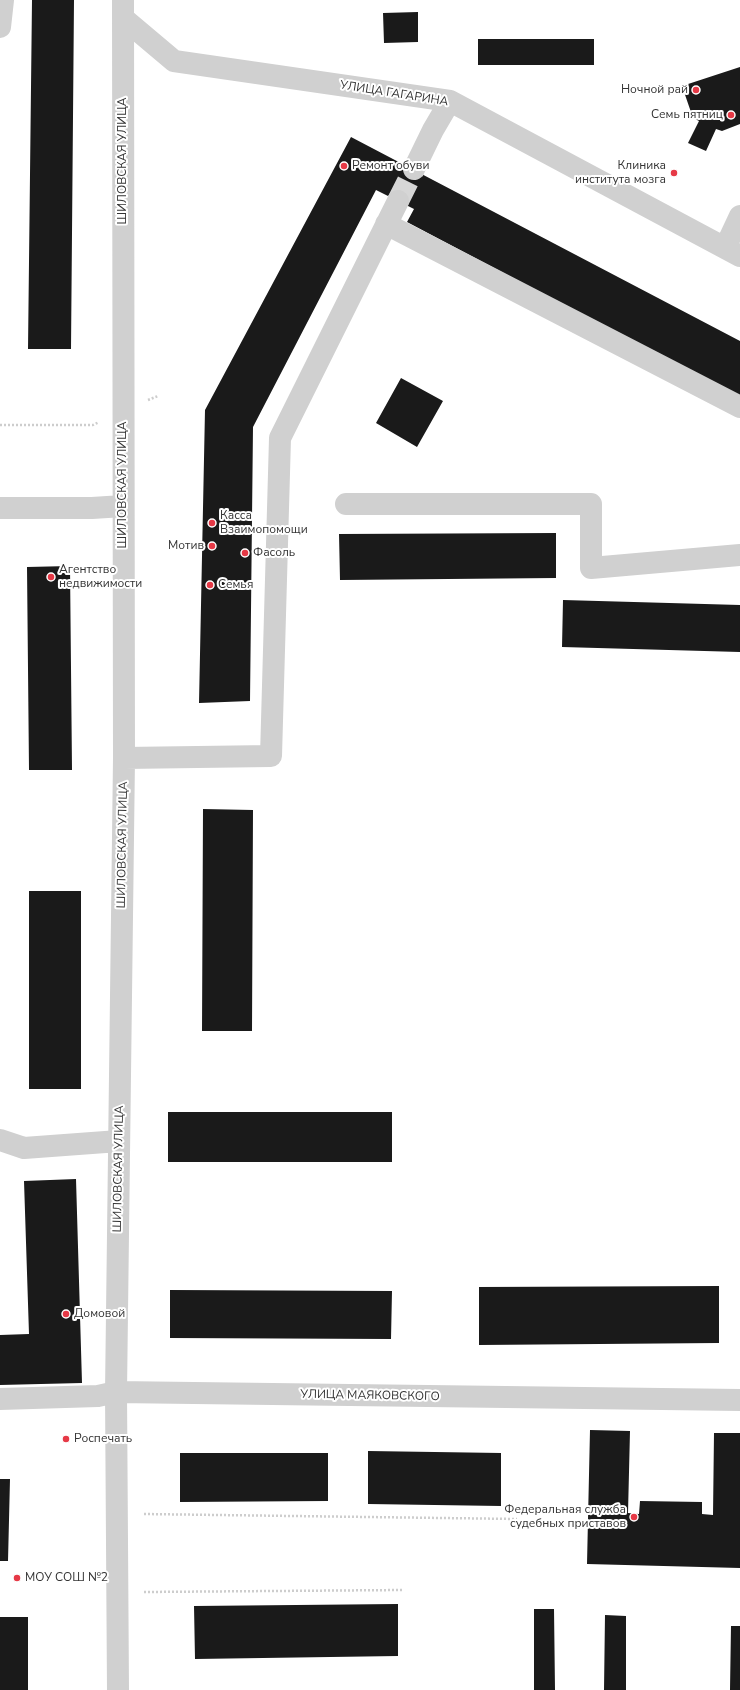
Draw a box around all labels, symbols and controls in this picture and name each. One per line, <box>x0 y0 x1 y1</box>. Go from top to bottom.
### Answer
street label: УЛИЦА ГАГАРИНА <box>339 78 449 110</box>
place label: Ночной рай <box>621 83 688 97</box>
marker: Ночной рай <box>691 85 701 95</box>
street label: ШИЛОВСКАЯ УЛИЦА <box>116 98 130 224</box>
place label: Семь пятниц <box>651 108 723 122</box>
marker: Семь пятниц <box>726 110 736 120</box>
place label: Ремонт обуви <box>352 159 429 173</box>
place label: Клиника института мозга <box>575 159 666 187</box>
marker: Ремонт обуви <box>339 161 349 171</box>
marker: Клиника института мозга <box>669 168 679 178</box>
street label: ШИЛОВСКАЯ УЛИЦА <box>116 422 130 548</box>
place label: Касса Взаимопомощи <box>220 509 308 537</box>
marker: Касса Взаимопомощи <box>207 518 217 528</box>
place label: Мотив <box>168 539 204 553</box>
marker: Мотив <box>207 541 217 551</box>
place label: Фасоль <box>253 546 295 560</box>
marker: Фасоль <box>240 548 250 558</box>
place label: Агентство недвижимости <box>59 563 142 591</box>
marker: Агентство недвижимости <box>46 572 56 582</box>
place label: Семья <box>218 578 253 592</box>
marker: Семья <box>205 580 215 590</box>
street label: ШИЛОВСКАЯ УЛИЦА <box>115 781 131 909</box>
street label: ШИЛОВСКАЯ УЛИЦА <box>111 1105 127 1233</box>
place label: Домовой <box>74 1307 125 1321</box>
marker: Домовой <box>61 1309 71 1319</box>
street label: УЛИЦА МАЯКОВСКОГО <box>300 1388 440 1404</box>
place label: Роспечать <box>74 1432 132 1446</box>
marker: Роспечать <box>61 1434 71 1444</box>
place label: Федеральная служба судебных приставов <box>504 1503 626 1531</box>
marker: Федеральная служба судебных приставов <box>629 1512 639 1522</box>
place label: МОУ СОШ №2 <box>25 1571 108 1585</box>
marker: МОУ СОШ №2 <box>12 1573 22 1583</box>

